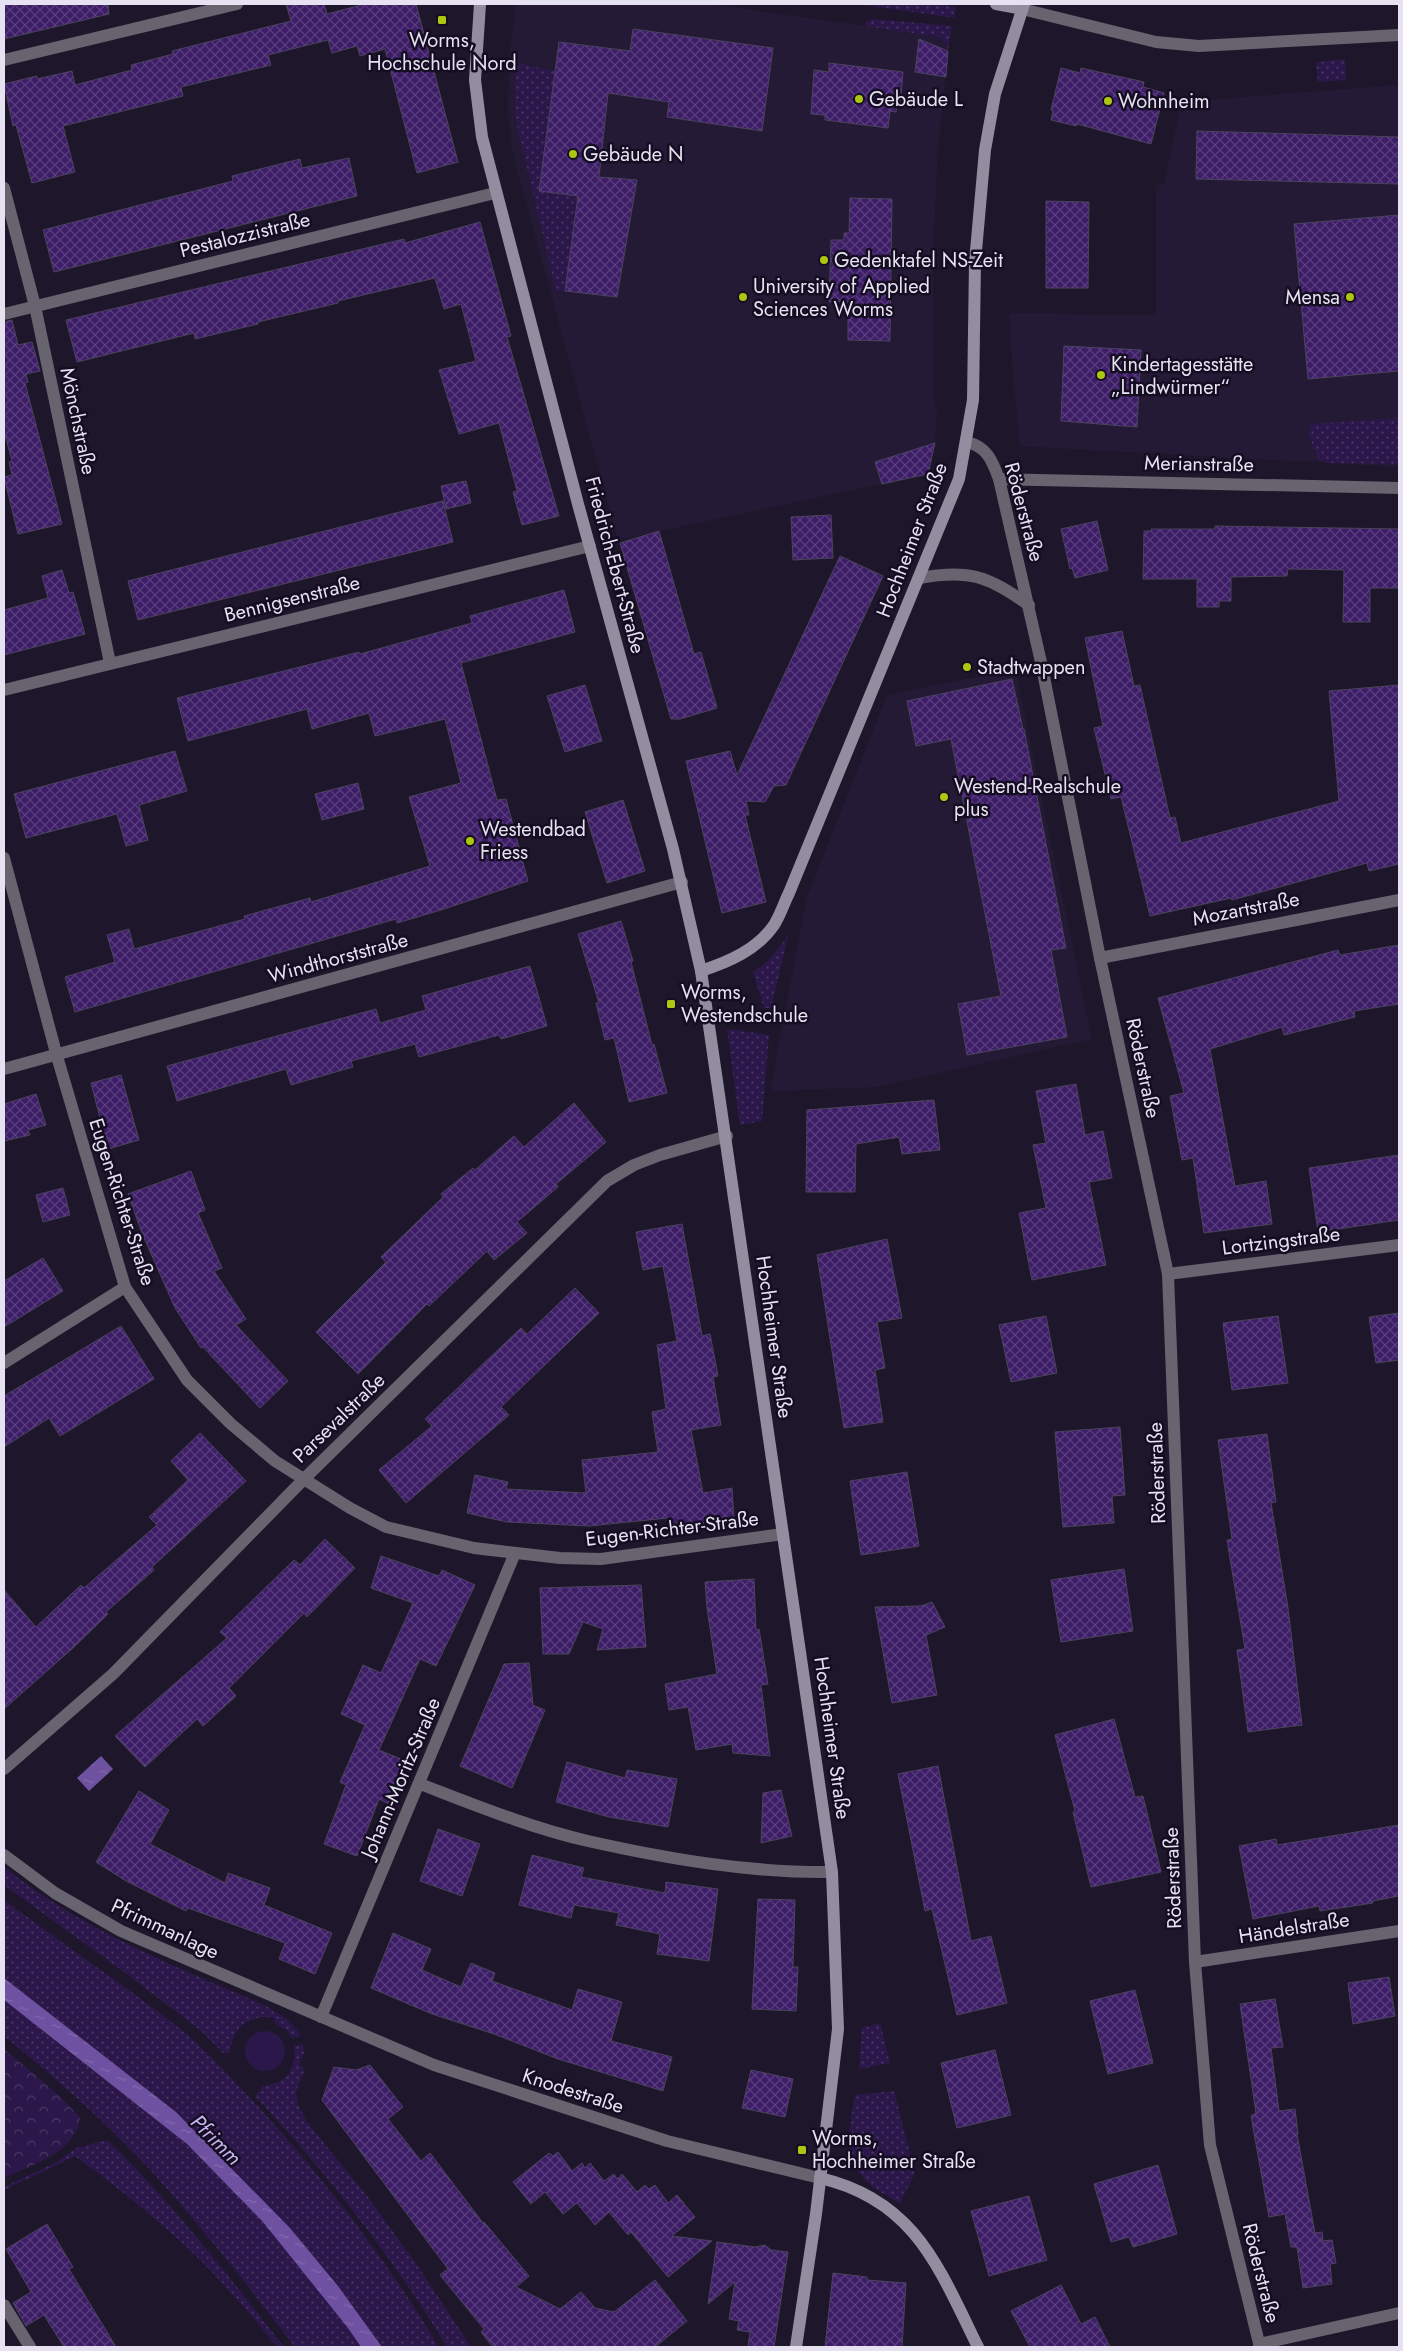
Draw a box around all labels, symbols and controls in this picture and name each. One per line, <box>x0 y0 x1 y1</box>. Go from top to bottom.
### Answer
marker: Worms, Hochschule Nord <box>436 14 448 26</box>
place label: Worms, Hochschule Nord <box>367 26 517 78</box>
place label: Gebäude L <box>869 85 963 114</box>
place label: Wohnheim <box>1118 87 1210 116</box>
marker: Gebäude L <box>853 93 865 105</box>
marker: Wohnheim <box>1102 95 1114 107</box>
place label: Gebäude N <box>583 140 684 169</box>
marker: Gebäude N <box>567 148 579 160</box>
street label: Pestalozzistraße <box>177 205 313 265</box>
place label: Gedenktafel NS-Zeit <box>834 246 1003 275</box>
marker: Gedenktafel NS-Zeit <box>818 254 830 266</box>
place label: University of Applied Sciences Worms <box>753 272 930 324</box>
place label: Mensa <box>1285 283 1340 312</box>
marker: University of Applied Sciences Worms <box>737 291 749 303</box>
marker: Mensa <box>1344 291 1356 303</box>
place label: Kindertagesstätte „Lindwürmer“ <box>1111 350 1253 402</box>
street label: Mönchstraße <box>53 365 103 477</box>
marker: Kindertagesstätte „Lindwürmer“ <box>1095 369 1107 381</box>
street label: Merianstraße <box>1144 449 1254 479</box>
street label: Hochheimer Straße <box>869 458 955 622</box>
street label: Röderstraße <box>997 459 1051 565</box>
street label: Friedrich-Ebert-Straße <box>577 473 653 657</box>
street label: Bennigsenstraße <box>221 568 363 630</box>
place label: Stadtwappen <box>977 653 1085 682</box>
marker: Stadtwappen <box>961 661 973 673</box>
place label: Westend-Realschule plus <box>954 772 1121 824</box>
marker: Westend-Realschule plus <box>938 791 950 803</box>
place label: Westendbad Friess <box>480 815 586 867</box>
marker: Westendbad Friess <box>464 835 476 847</box>
street label: Mozartstraße <box>1190 884 1302 934</box>
street label: Windthorststraße <box>265 925 411 991</box>
place label: Worms, Westendschule <box>681 978 808 1030</box>
marker: Worms, Westendschule <box>665 998 677 1010</box>
street label: Röderstraße <box>1118 1015 1168 1121</box>
street label: Eugen-Richter-Straße <box>81 1115 163 1289</box>
street label: Lortzingstraße <box>1220 1219 1342 1263</box>
street label: Hochheimer Straße <box>748 1254 800 1420</box>
street label: Parsevalstraße <box>286 1366 392 1470</box>
street label: Röderstraße <box>1141 1422 1173 1524</box>
street label: Eugen-Richter-Straße <box>584 1504 760 1554</box>
street label: Hochheimer Straße <box>806 1655 858 1821</box>
street label: Johann-Moritz-Straße <box>353 1693 448 1866</box>
street label: Röderstraße <box>1157 1827 1189 1929</box>
street label: Pfrimmanlage <box>106 1891 224 1967</box>
street label: Händelstraße <box>1237 1905 1351 1951</box>
street label: Knodestraße <box>518 2061 628 2121</box>
water label: Pfrimm <box>184 2108 248 2172</box>
place label: Worms, Hochheimer Straße <box>812 2124 976 2176</box>
marker: Worms, Hochheimer Straße <box>796 2144 808 2156</box>
street label: Röderstraße <box>1235 2220 1287 2326</box>

